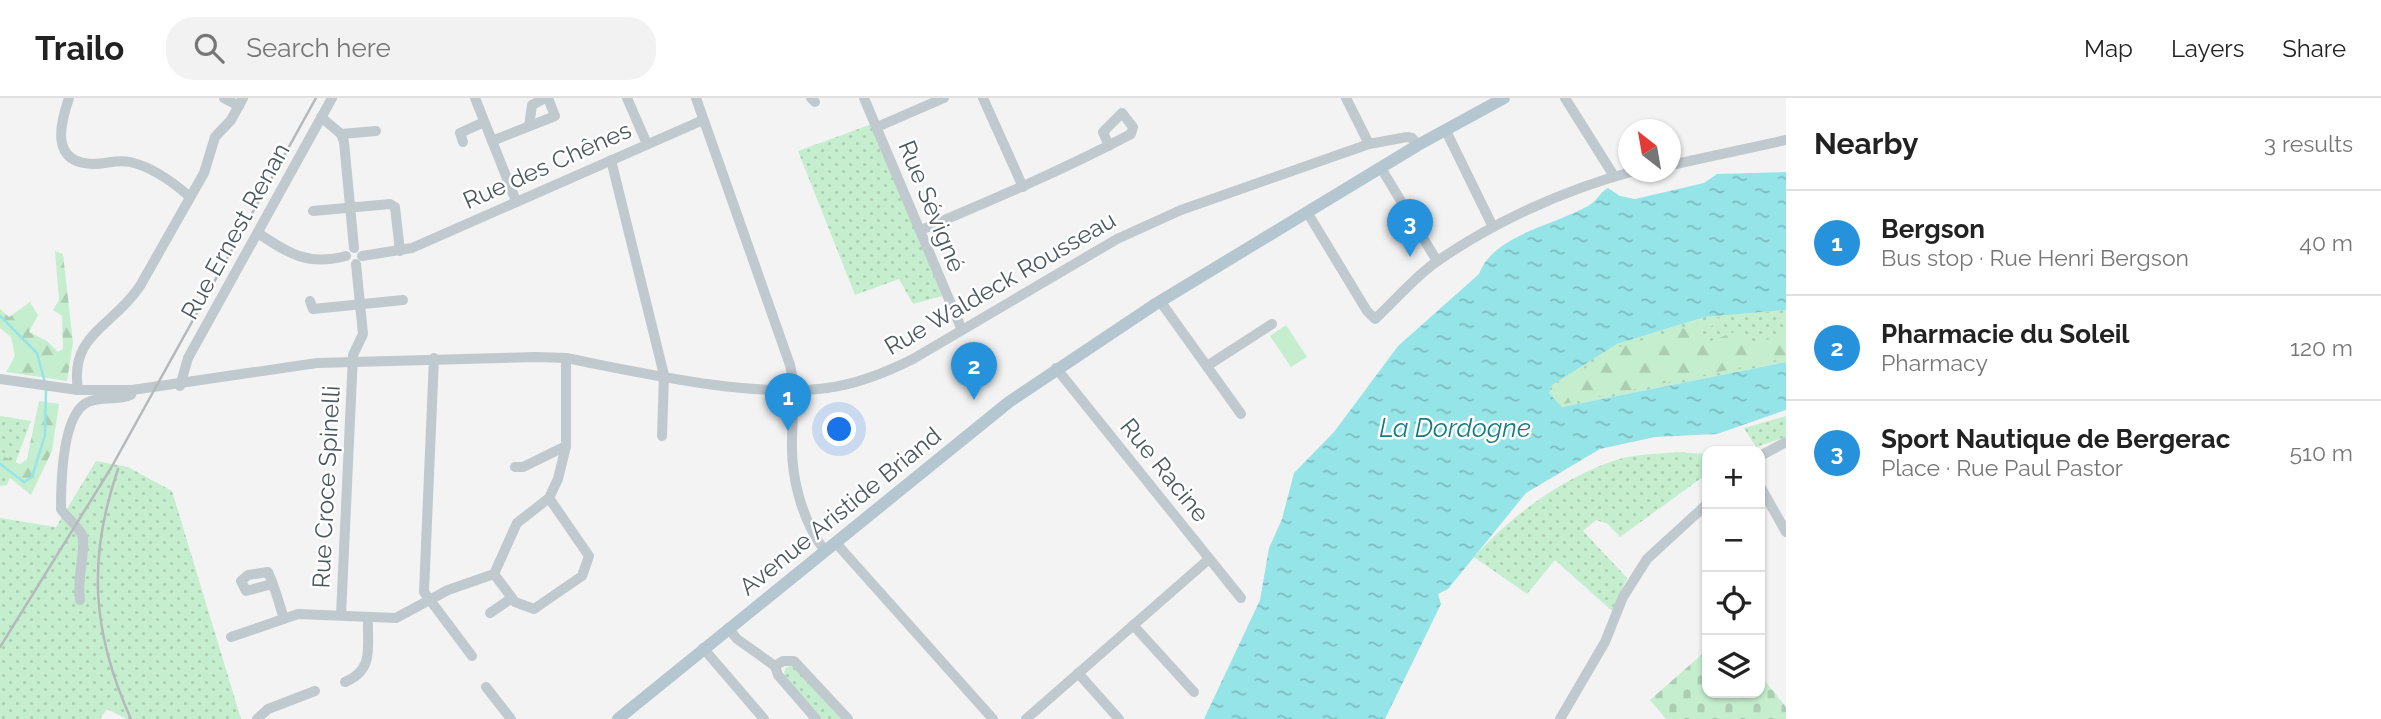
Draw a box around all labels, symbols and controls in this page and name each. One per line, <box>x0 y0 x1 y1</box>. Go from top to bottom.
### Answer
search box <box>166 17 656 80</box>
text: Trailo <box>35 29 124 68</box>
icon: search <box>190 29 228 67</box>
text: Search here <box>246 33 391 63</box>
text: Map <box>2084 34 2133 63</box>
text: Layers <box>2171 34 2244 63</box>
text: Share <box>2282 34 2346 63</box>
street label: Rue des Chênes <box>458 115 636 215</box>
north arrow <box>1618 119 1681 182</box>
text: Nearby <box>1814 126 1918 161</box>
text: 3 results <box>2264 130 2353 157</box>
street label: Rue Sévigné <box>892 136 972 276</box>
street label: Rue Ernest Renan <box>175 138 295 324</box>
pin: 3 <box>1387 199 1433 257</box>
street label: Rue Waldeck Rousseau <box>879 205 1121 361</box>
text: Bergson <box>1881 214 1985 244</box>
text: 1 <box>1831 229 1843 256</box>
text: 40 m <box>2299 229 2353 256</box>
text: Bus stop · Rue Henri Bergson <box>1881 244 2189 271</box>
text: Pharmacie du Soleil <box>1881 319 2130 349</box>
text: 2 <box>1831 334 1843 361</box>
text: 120 m <box>2290 334 2353 361</box>
pin: 2 <box>951 342 997 400</box>
text: Pharmacy <box>1881 349 1988 376</box>
pin: 1 <box>765 373 811 431</box>
street label: Rue Croce Spinelli <box>306 385 346 589</box>
your location <box>822 412 856 446</box>
street label: Rue Racine <box>1114 412 1216 528</box>
water label: La Dordogne <box>1379 413 1531 443</box>
street label: Avenue Aristide Briand <box>733 421 947 601</box>
text: Sport Nautique de Bergerac <box>1881 424 2230 454</box>
text: 3 <box>1831 439 1843 466</box>
text: 510 m <box>2290 439 2353 466</box>
map controls <box>1702 446 1765 698</box>
button: + <box>1702 446 1765 509</box>
text: Place · Rue Paul Pastor <box>1881 454 2123 481</box>
button: − <box>1702 509 1765 572</box>
button: locate <box>1702 572 1765 635</box>
button: layers <box>1702 635 1765 698</box>

